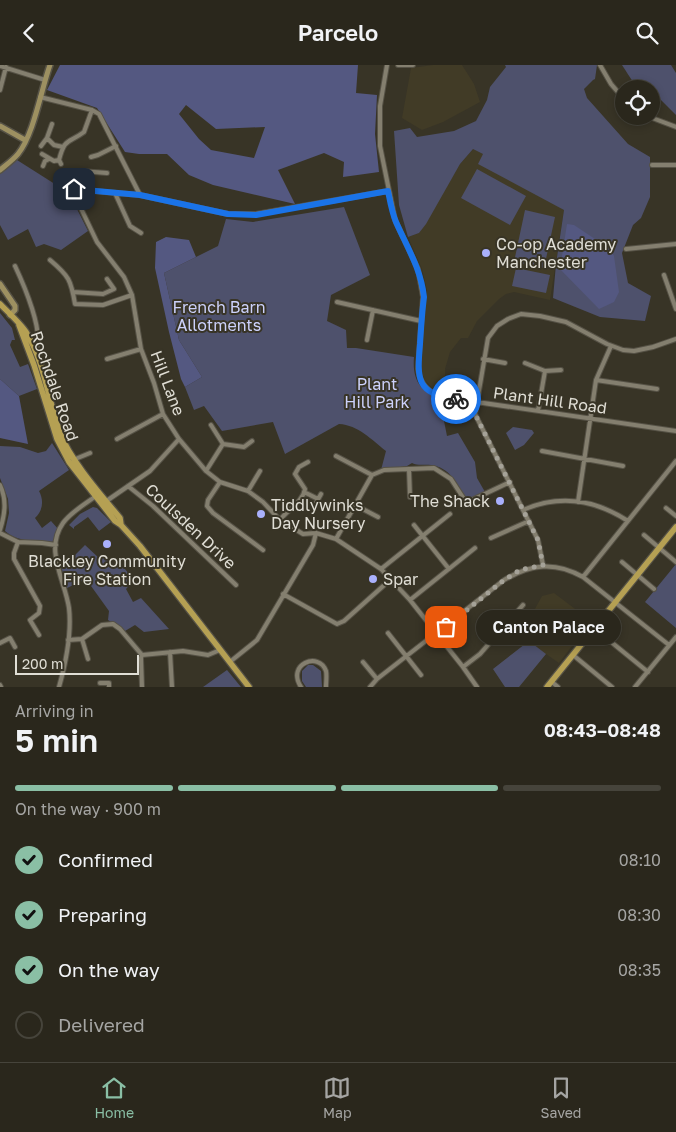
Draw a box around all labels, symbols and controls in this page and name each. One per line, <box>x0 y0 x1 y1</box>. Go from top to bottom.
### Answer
icon: back <box>15 19 43 47</box>
text: Parcelo <box>298 19 378 46</box>
icon: search <box>633 19 661 47</box>
map controls <box>615 80 660 125</box>
button: locate <box>615 80 660 125</box>
pin <box>53 168 95 210</box>
icon: home <box>60 175 88 203</box>
place label: Co-op Academy Manchester <box>496 234 616 272</box>
marker: Co-op Academy Manchester <box>480 247 492 259</box>
park label: French Barn Allotments <box>172 297 266 335</box>
street label: Rochdale Road <box>27 328 83 444</box>
street label: Hill Lane <box>146 348 190 418</box>
park label: Plant Hill Park <box>344 374 410 412</box>
courier <box>431 374 481 424</box>
street label: Plant Hill Road <box>492 382 608 418</box>
icon: bike <box>442 385 470 413</box>
street label: Coulsden Drive <box>142 479 240 573</box>
place label: The Shack <box>410 491 490 511</box>
place label: Tiddlywinks Day Nursery <box>271 495 365 533</box>
marker: The Shack <box>494 495 506 507</box>
marker: Tiddlywinks Day Nursery <box>255 508 267 520</box>
marker: Blackley Community Fire Station <box>101 538 113 550</box>
place label: Blackley Community Fire Station <box>28 551 186 589</box>
place label: Spar <box>383 569 418 589</box>
marker: Spar <box>367 573 379 585</box>
pin <box>425 606 467 648</box>
callout: Canton Palace <box>476 609 621 645</box>
icon: bag <box>432 613 460 641</box>
text: Canton Palace <box>493 617 604 637</box>
scale bar <box>15 652 139 675</box>
text: 200 m <box>22 655 63 672</box>
text: Arriving in <box>15 701 94 721</box>
text: 08:43–08:48 <box>544 718 661 741</box>
text: 5 min <box>15 721 98 759</box>
text: On the way · 900 m <box>15 799 161 819</box>
icon: check <box>15 846 43 874</box>
text: Confirmed <box>58 848 153 871</box>
text: 08:10 <box>619 850 661 870</box>
icon: check <box>15 901 43 929</box>
text: Preparing <box>58 903 147 926</box>
text: 08:30 <box>617 905 661 925</box>
icon: check <box>15 956 43 984</box>
text: On the way <box>58 958 160 981</box>
text: 08:35 <box>618 960 661 980</box>
text: Delivered <box>58 1013 145 1036</box>
tab: Home <box>94 1074 134 1121</box>
tab: Map <box>323 1074 352 1121</box>
tab: Saved <box>541 1074 581 1121</box>

